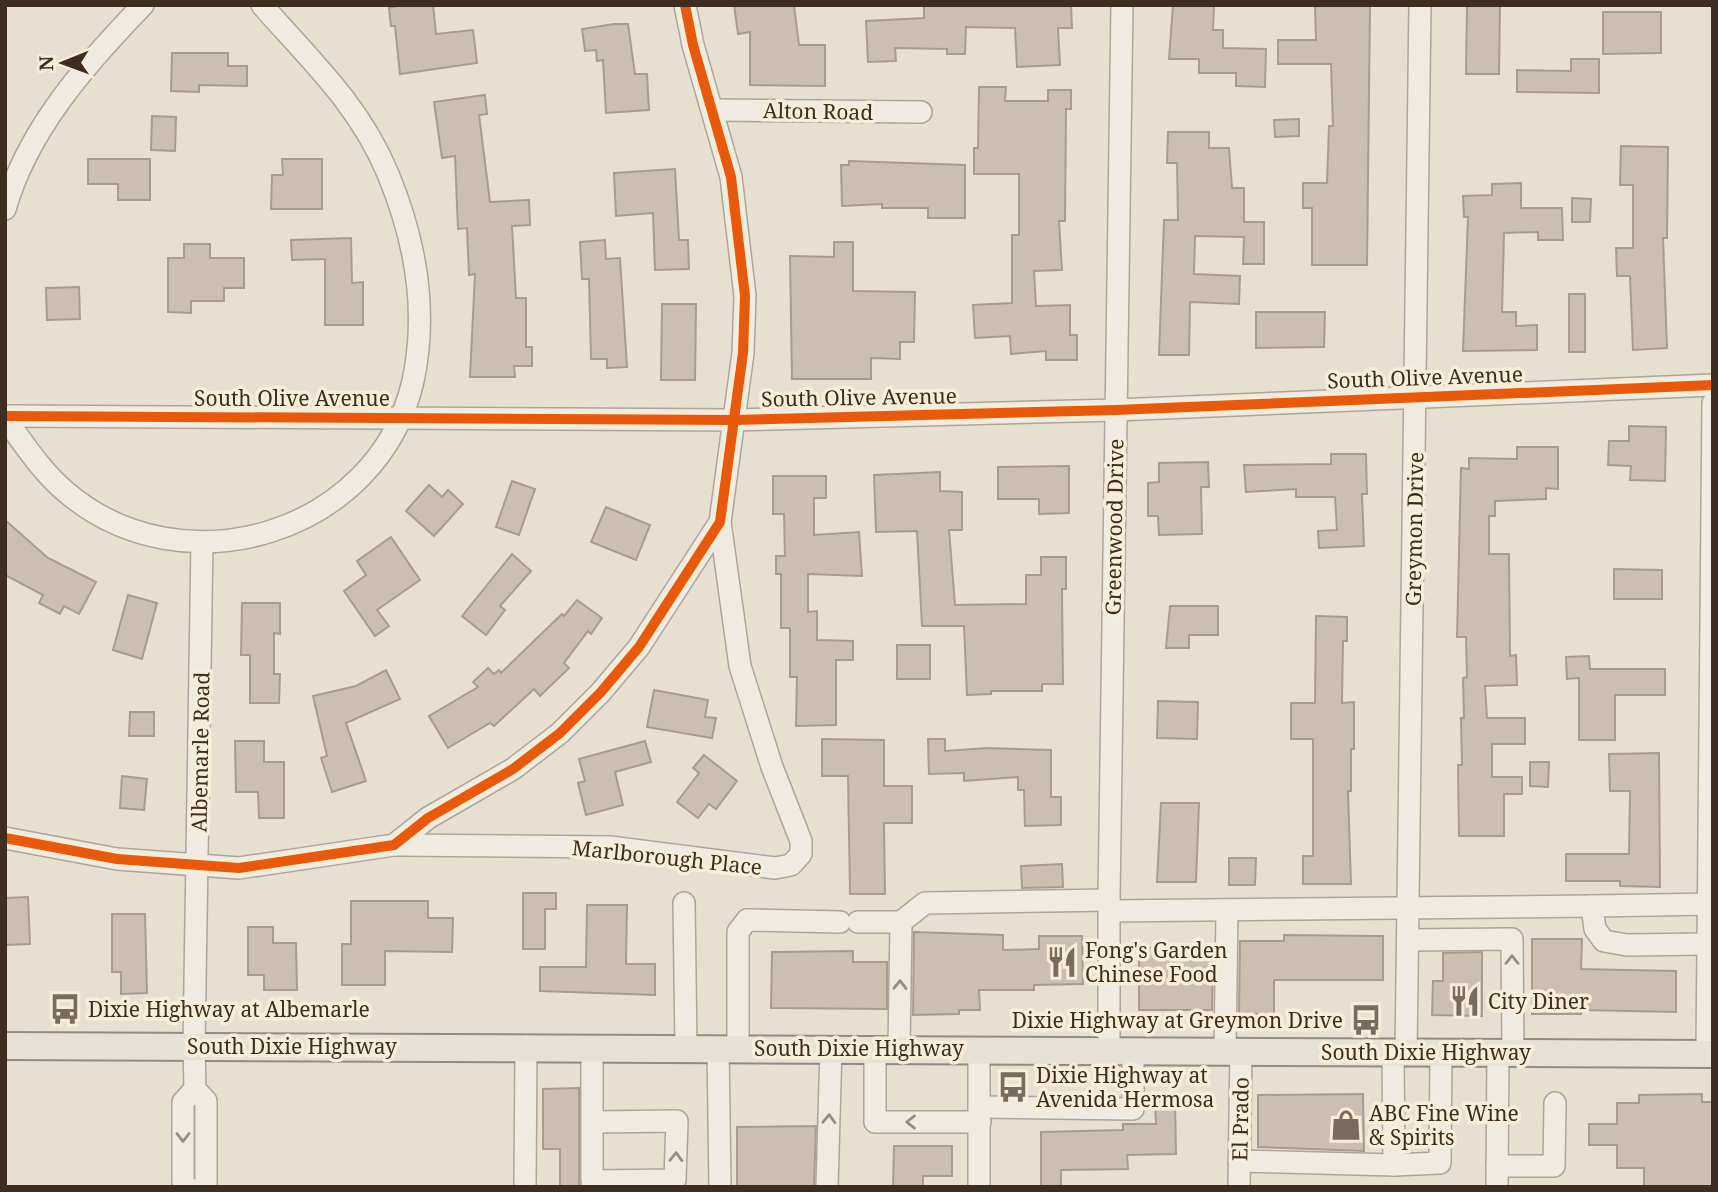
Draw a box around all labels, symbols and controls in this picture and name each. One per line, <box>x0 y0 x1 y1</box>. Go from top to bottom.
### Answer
north arrow <box>28 28 98 98</box>
text: N <box>33 56 59 71</box>
street label: Alton Road <box>763 96 874 126</box>
street label: South Olive Avenue <box>1327 360 1523 394</box>
street label: South Olive Avenue <box>761 381 957 413</box>
street label: South Olive Avenue <box>194 384 390 412</box>
street label: Greenwood Drive <box>1098 438 1130 616</box>
street label: Greymon Drive <box>1399 452 1429 606</box>
street label: Albemarle Road <box>185 671 215 833</box>
street label: Marlborough Place <box>571 833 763 881</box>
place label: Fong's Garden Chinese Food <box>1085 936 1227 988</box>
restaurant icon: Fong's Garden Chinese Food <box>1045 945 1079 979</box>
one-way arrow <box>1504 954 1520 965</box>
one-way arrow <box>892 979 908 990</box>
restaurant icon: City Diner <box>1448 984 1482 1018</box>
place label: City Diner <box>1488 987 1589 1015</box>
bus stop icon: Dixie Highway at Albemarle <box>48 992 82 1026</box>
place label: Dixie Highway at Albemarle <box>88 995 370 1023</box>
bus stop icon: Dixie Highway at Greymon Drive <box>1349 1003 1383 1037</box>
place label: Dixie Highway at Greymon Drive <box>1012 1006 1343 1034</box>
street label: South Dixie Highway <box>187 1032 397 1060</box>
street label: South Dixie Highway <box>754 1034 964 1062</box>
street label: South Dixie Highway <box>1321 1038 1531 1066</box>
place label: Dixie Highway at Avenida Hermosa <box>1036 1061 1214 1113</box>
bus stop icon: Dixie Highway at Avenida Hermosa <box>996 1070 1030 1104</box>
street label: El Prado <box>1225 1077 1255 1161</box>
place label: ABC Fine Wine & Spirits <box>1369 1099 1519 1151</box>
shop icon: ABC Fine Wine & Spirits <box>1329 1108 1363 1142</box>
one-way arrow <box>822 1113 837 1124</box>
one-way arrow <box>906 1114 916 1130</box>
one-way arrow <box>175 1132 191 1142</box>
one-way arrow <box>668 1151 684 1162</box>

